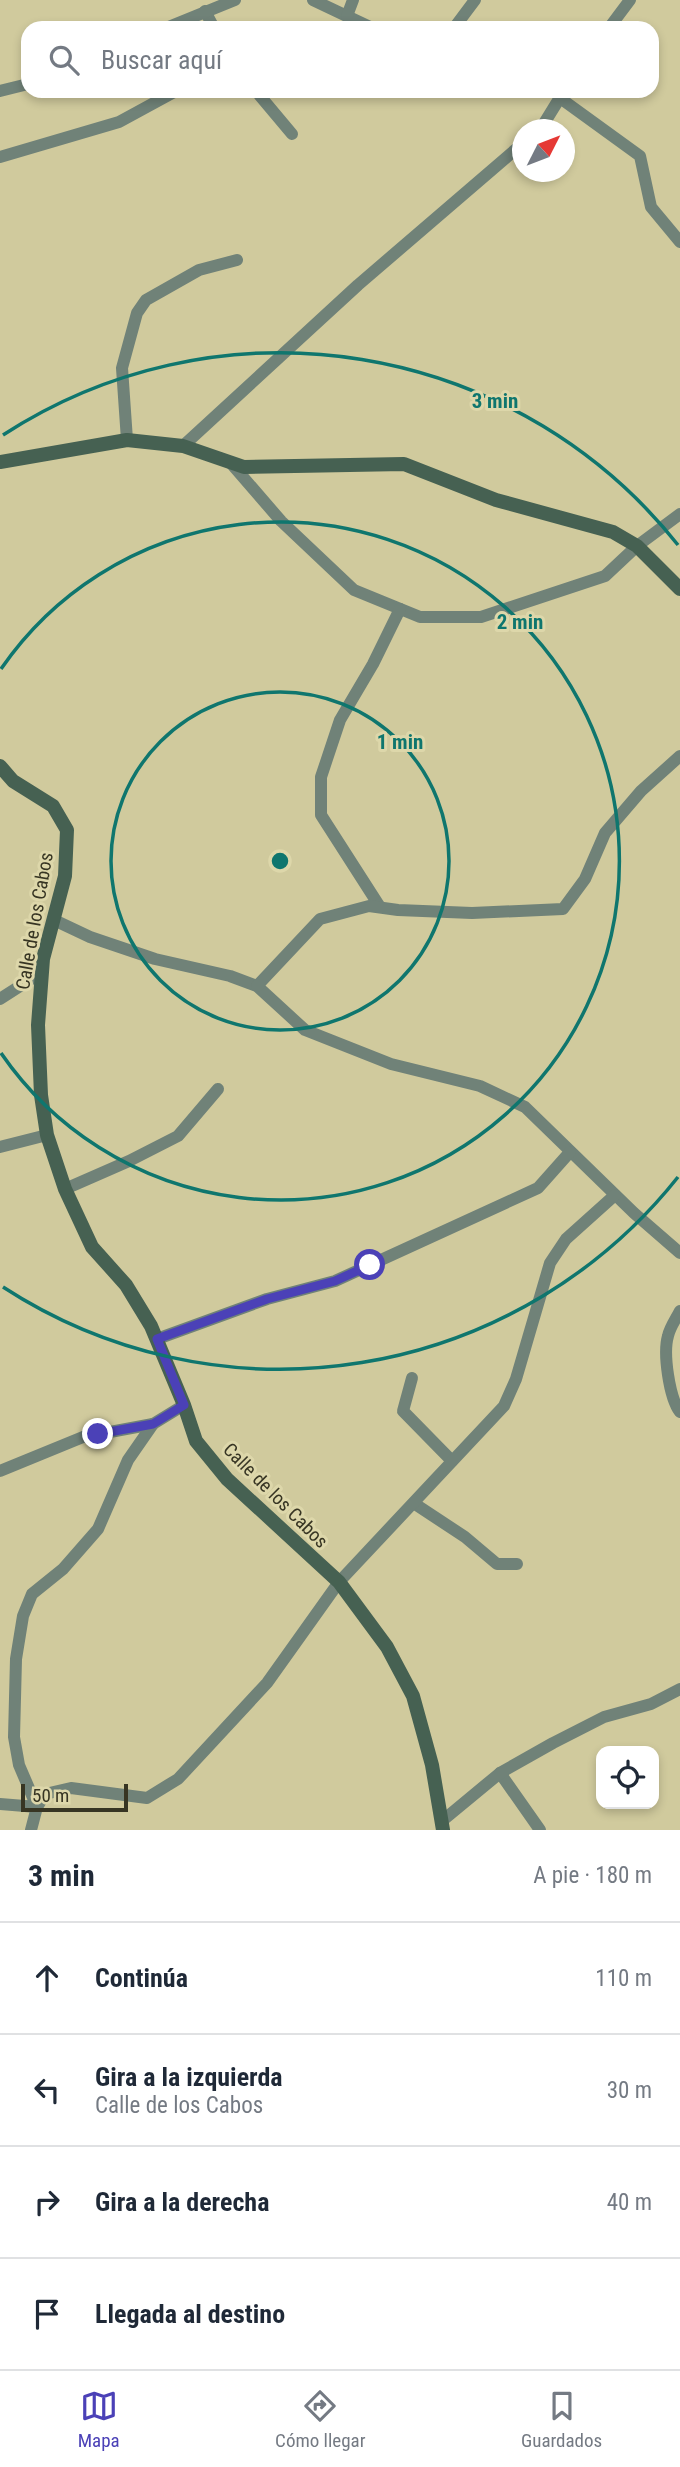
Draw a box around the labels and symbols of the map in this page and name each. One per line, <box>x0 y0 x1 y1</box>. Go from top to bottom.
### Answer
north arrow <box>512 119 575 182</box>
text: 3 min <box>472 389 518 413</box>
text: 2 min <box>497 610 543 634</box>
text: 1 min <box>377 730 423 754</box>
centre of rings <box>268 849 292 873</box>
street label: Calle de los Cabos <box>11 851 58 991</box>
route start <box>354 1249 385 1280</box>
route end <box>82 1418 113 1449</box>
street label: Calle de los Cabos <box>218 1438 333 1553</box>
scale bar <box>21 1781 128 1813</box>

